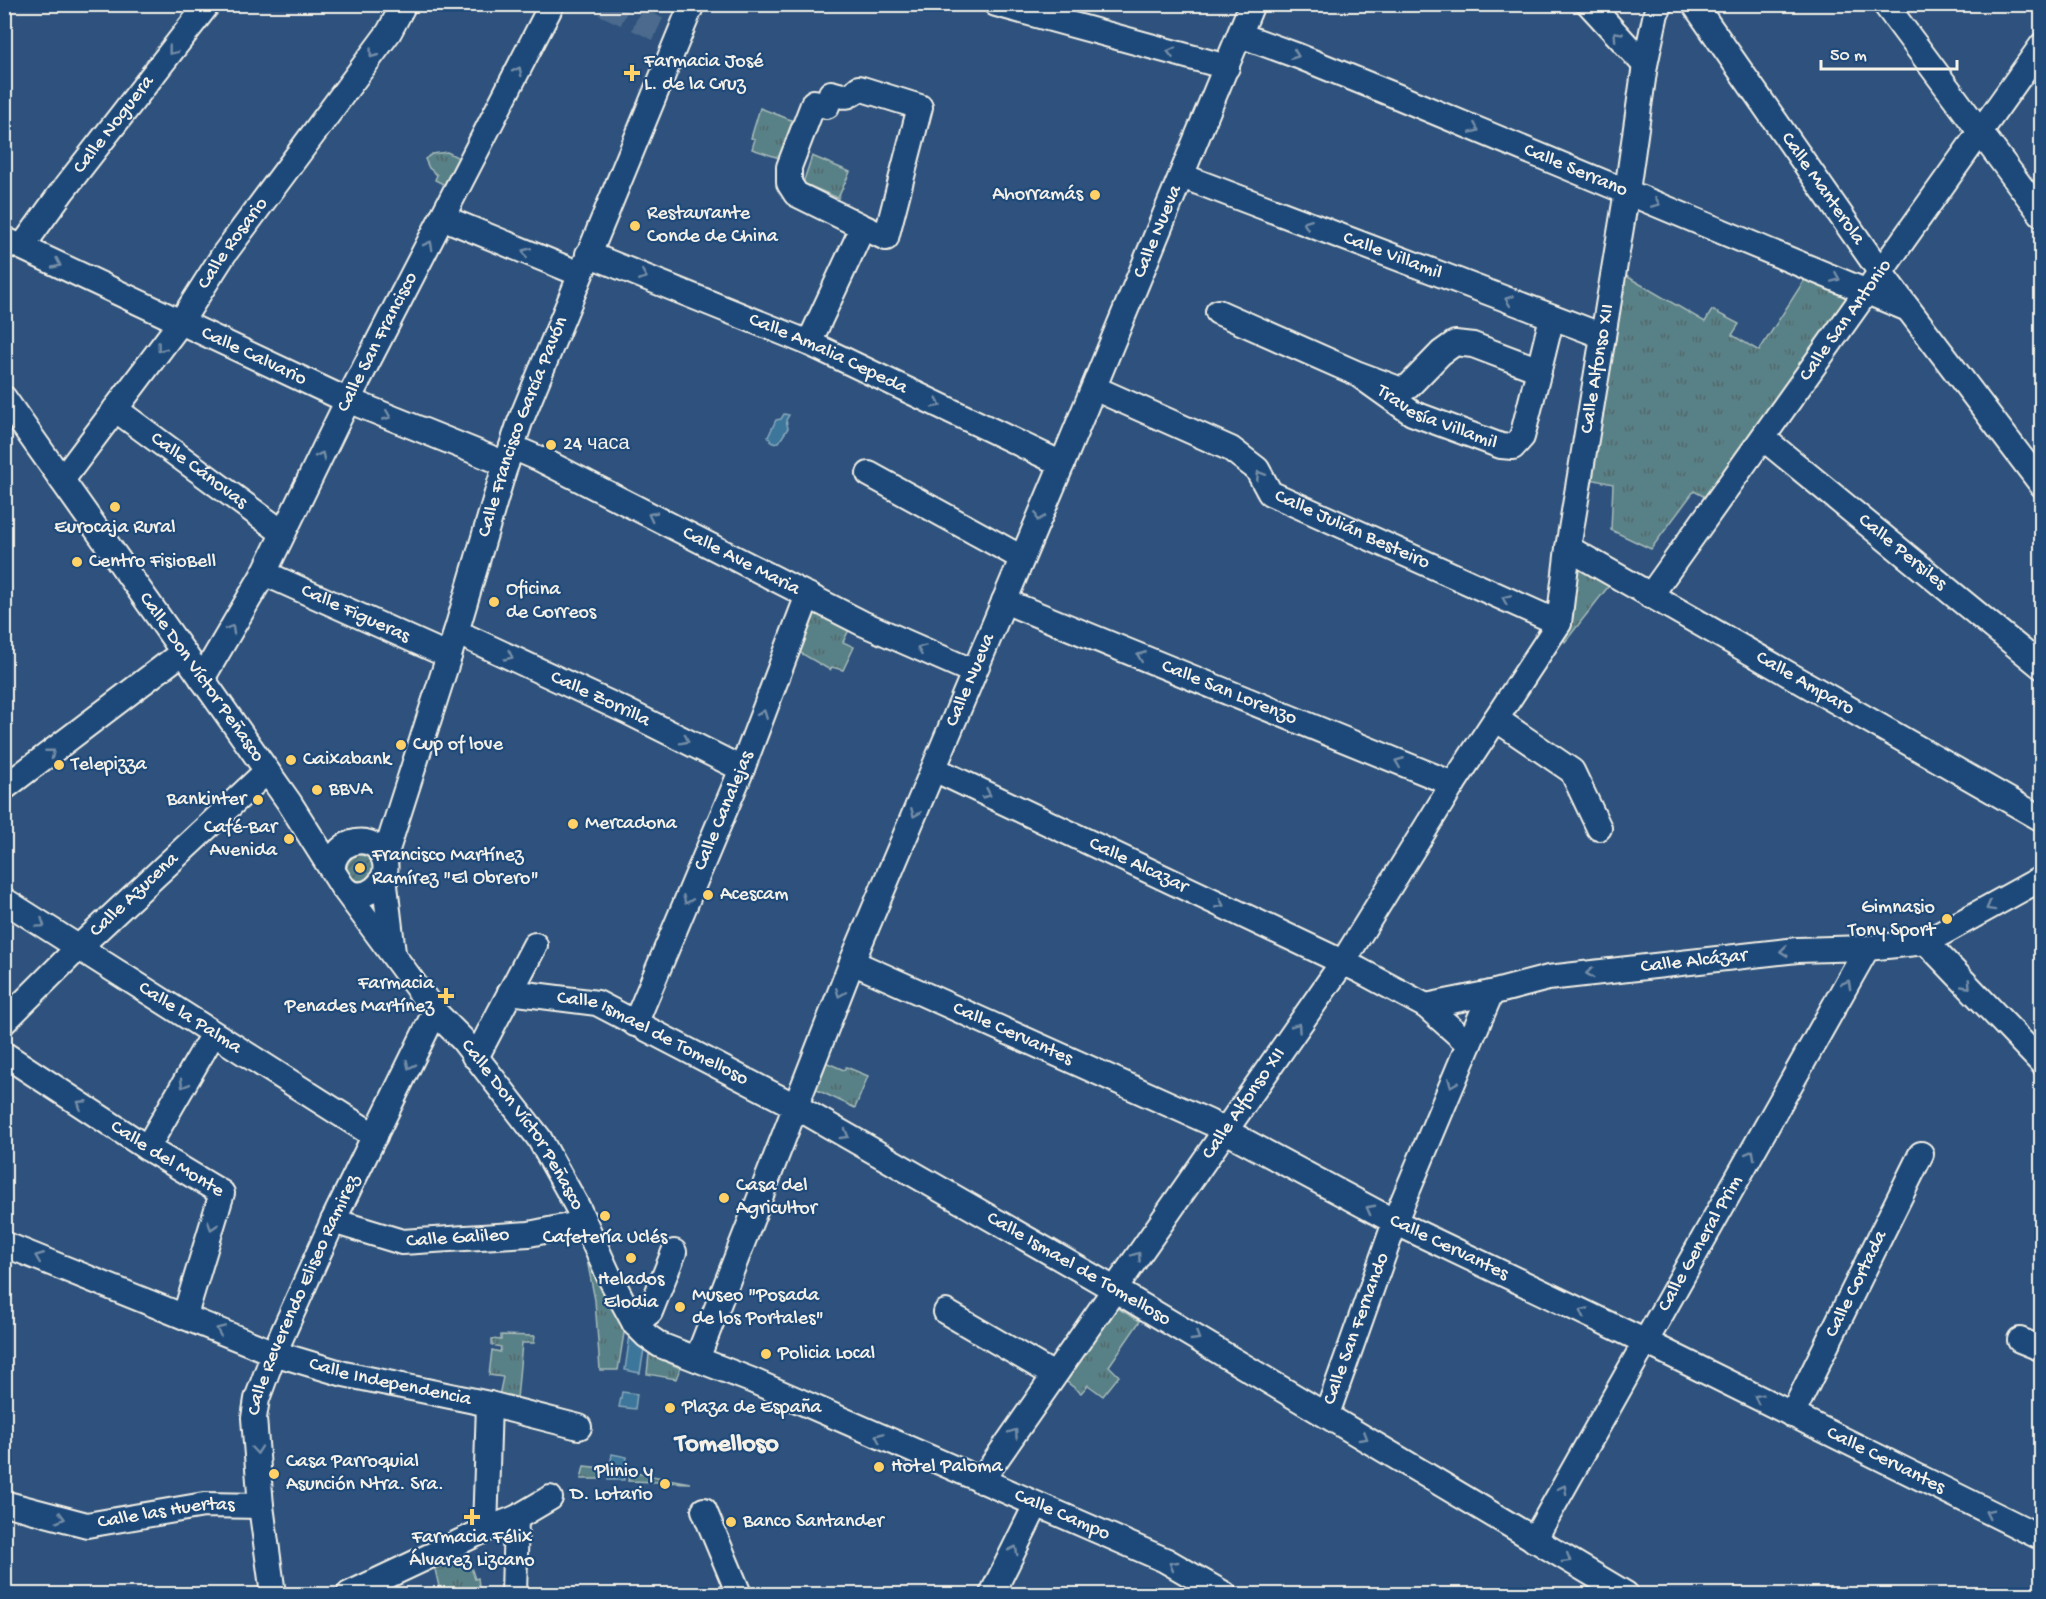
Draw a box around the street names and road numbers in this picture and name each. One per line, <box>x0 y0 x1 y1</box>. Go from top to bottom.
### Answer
street label: Calle Noguera <box>69 70 160 179</box>
street label: Calle Manterola <box>1775 128 1870 250</box>
street label: Calle Serrano <box>1520 139 1631 202</box>
street label: Calle Nueva <box>1129 181 1188 282</box>
street label: Calle Rosario <box>193 193 273 294</box>
street label: Calle Villamil <box>1340 227 1445 285</box>
street label: Calle San Antonio <box>1795 255 1897 386</box>
street label: Calle San Francisco <box>332 269 423 416</box>
street label: Calle Alfonso XII <box>1576 302 1620 435</box>
street label: Calle Amalia Cepeda <box>745 308 912 400</box>
street label: Calle Francisco García Pavón <box>473 313 574 540</box>
street label: Calle Calvario <box>197 322 310 391</box>
street label: Travesía Villamil <box>1371 379 1500 455</box>
street label: Calle Cánovas <box>146 427 252 515</box>
street label: Calle Julián Besteiro <box>1271 485 1433 575</box>
street label: Calle Persiles <box>1853 509 1952 596</box>
street label: Calle Ave Maria <box>678 522 805 601</box>
street label: Calle Figueras <box>297 579 414 649</box>
street label: Calle Don Víctor Peñasco <box>133 588 269 767</box>
street label: Calle Nueva <box>941 630 1001 730</box>
street label: Calle Amparo <box>1751 646 1859 721</box>
street label: Calle San Lorenzo <box>1158 655 1300 731</box>
street label: Calle Zorrilla <box>547 666 655 733</box>
street label: Calle Canalejas <box>689 747 759 874</box>
street label: Calle Alcazar <box>1085 832 1193 900</box>
street label: Calle Azucena <box>85 847 184 942</box>
street label: Calle Alcázar <box>1639 944 1750 979</box>
street label: Calle la Palma <box>134 977 246 1060</box>
street label: Calle Ismael de Tomelloso <box>556 987 752 1091</box>
street label: Calle Cervantes <box>949 997 1077 1071</box>
street label: Calle Don Víctor Peñasco <box>455 1035 589 1215</box>
street label: Calle Alfonso XII <box>1197 1043 1291 1164</box>
street label: Calle del Monte <box>106 1115 229 1203</box>
street label: Calle Reverendo Eliseo Ramirez <box>243 1170 366 1417</box>
street label: Calle General Prim <box>1653 1171 1748 1316</box>
street label: Calle Ismael de Tomelloso <box>982 1207 1175 1332</box>
street label: Calle Cervantes <box>1385 1209 1513 1286</box>
street label: Calle Galileo <box>405 1224 510 1253</box>
street label: Calle Cortada <box>1821 1226 1893 1341</box>
street label: Calle San Fernando <box>1319 1250 1395 1408</box>
street label: Calle Independencia <box>306 1353 474 1412</box>
street label: Calle Cervantes <box>1823 1422 1949 1500</box>
street label: Calle Campo <box>1010 1484 1113 1546</box>
street label: Calle las Huertas <box>96 1493 235 1534</box>

